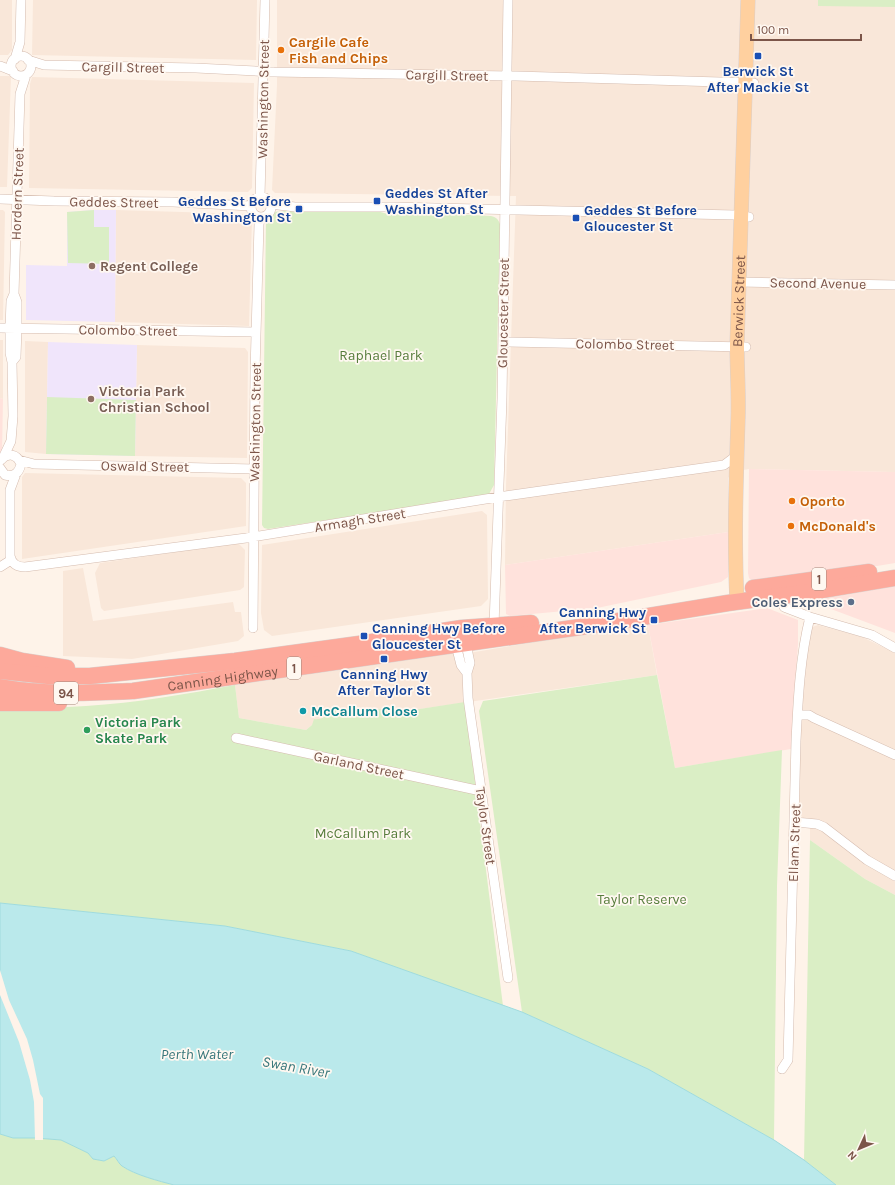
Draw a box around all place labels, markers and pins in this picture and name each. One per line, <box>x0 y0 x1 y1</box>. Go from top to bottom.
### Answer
place label: Cargile Cafe Fish and Chips <box>289 34 388 67</box>
marker: Cargile Cafe Fish and Chips <box>276 45 286 55</box>
marker: Berwick St After Mackie St <box>753 51 763 61</box>
place label: Berwick St After Mackie St <box>707 63 809 96</box>
place label: Geddes St After Washington St <box>385 185 488 218</box>
place label: Geddes St Before Washington St <box>178 193 291 226</box>
marker: Geddes St After Washington St <box>372 196 382 206</box>
place label: Geddes St Before Gloucester St <box>584 202 697 235</box>
marker: Geddes St Before Washington St <box>294 204 304 214</box>
marker: Geddes St Before Gloucester St <box>571 213 581 223</box>
place label: Regent College <box>100 258 198 275</box>
marker: Regent College <box>87 261 97 271</box>
place label: Victoria Park Christian School <box>99 383 210 416</box>
marker: Victoria Park Christian School <box>86 394 96 404</box>
place label: Oporto <box>800 493 845 510</box>
marker: Oporto <box>787 496 797 506</box>
place label: McDonald's <box>799 518 876 535</box>
marker: McDonald's <box>786 521 796 531</box>
place label: Coles Express <box>751 594 843 611</box>
marker: Coles Express <box>846 597 856 607</box>
place label: Canning Hwy After Berwick St <box>539 604 646 637</box>
marker: Canning Hwy After Berwick St <box>649 615 659 625</box>
place label: Canning Hwy Before Gloucester St <box>372 620 505 653</box>
marker: Canning Hwy Before Gloucester St <box>359 631 369 641</box>
marker: Canning Hwy After Taylor St <box>379 654 389 664</box>
place label: Canning Hwy After Taylor St <box>338 666 431 699</box>
place label: McCallum Close <box>311 703 418 720</box>
marker: McCallum Close <box>298 706 308 716</box>
place label: Victoria Park Skate Park <box>95 714 182 747</box>
marker: Victoria Park Skate Park <box>82 725 92 735</box>

